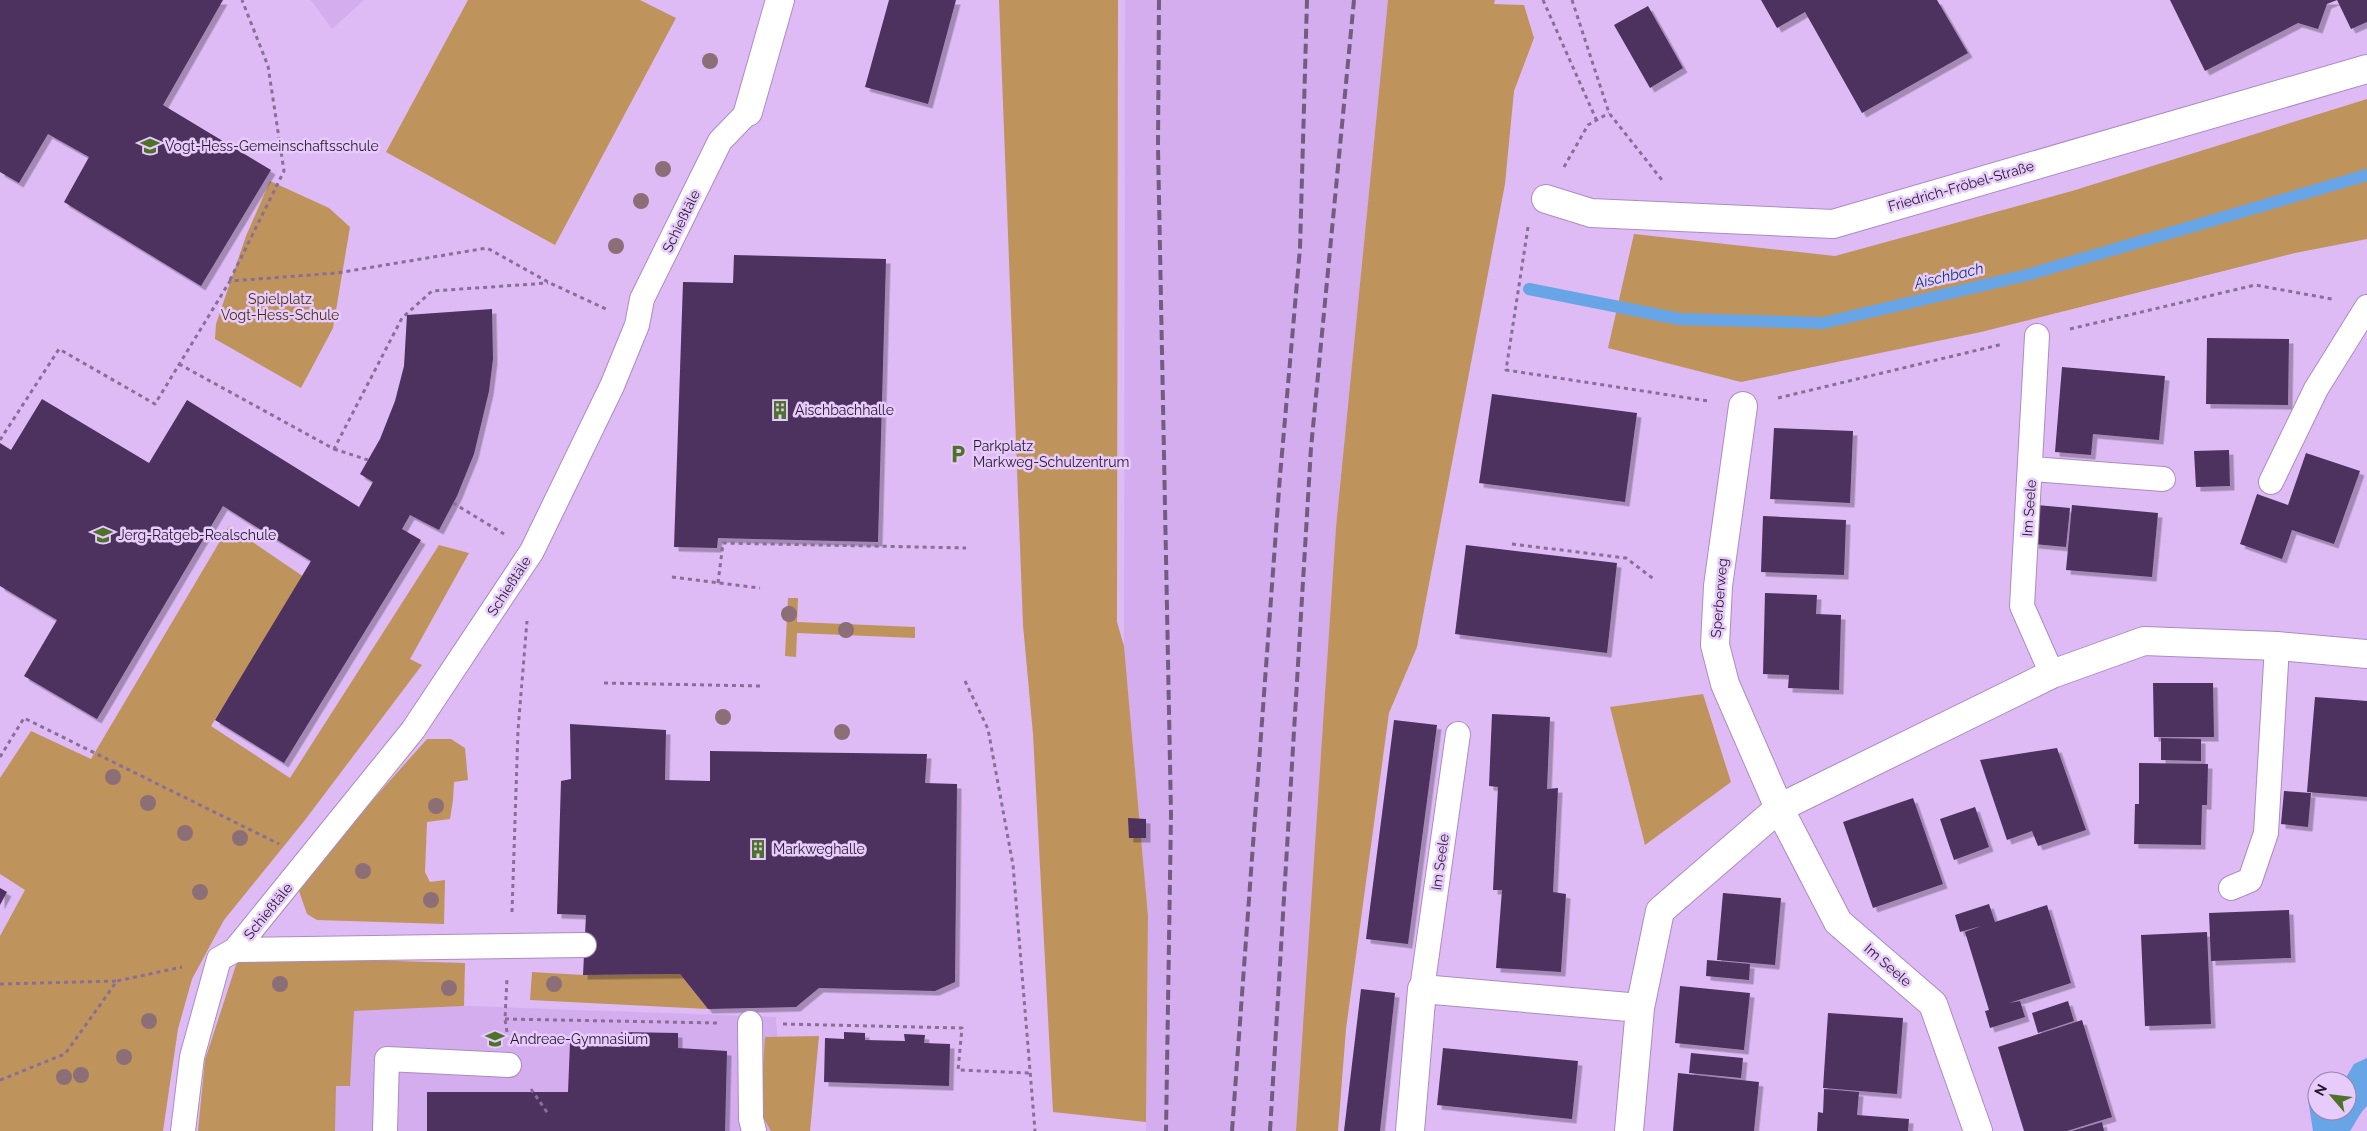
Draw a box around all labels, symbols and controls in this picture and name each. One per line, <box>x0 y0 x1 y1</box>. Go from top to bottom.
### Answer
school or university icon: Vogt-Hess-Gemeinschaftsschule <box>139 135 161 157</box>
place label: Vogt-Hess-Gemeinschaftsschule <box>165 138 379 154</box>
street label: Friedrich-Fröbel-Straße <box>1886 158 2036 214</box>
street label: Schießtäle <box>659 187 703 255</box>
water label: Aischbach <box>1912 259 1985 293</box>
park label: Spielplatz Vogt-Hess-Schule <box>221 291 339 323</box>
building icon: Aischbachhalle <box>769 399 791 421</box>
place label: Aischbachhalle <box>795 402 894 418</box>
place label: Parkplatz Markweg-Schulzentrum <box>973 438 1129 470</box>
parking icon: Parkplatz Markweg-Schulzentrum <box>947 443 969 465</box>
street label: Im Seele <box>2019 479 2039 537</box>
school or university icon: Jerg-Ratgeb-Realschule <box>92 524 114 546</box>
place label: Jerg-Ratgeb-Realschule <box>118 527 276 543</box>
street label: Schießtäle <box>484 553 534 619</box>
street label: Sperberweg <box>1708 557 1730 639</box>
street label: Im Seele <box>1428 833 1452 891</box>
building icon: Markweghalle <box>747 838 769 860</box>
place label: Markweghalle <box>773 841 865 857</box>
street label: Schießtäle <box>241 880 295 942</box>
street label: Im Seele <box>1861 940 1915 990</box>
school or university icon: Andreae-Gymnasium <box>484 1028 506 1050</box>
place label: Andreae-Gymnasium <box>510 1031 648 1047</box>
north arrow <box>2307 1071 2357 1121</box>
text: N <box>2311 1081 2330 1098</box>

